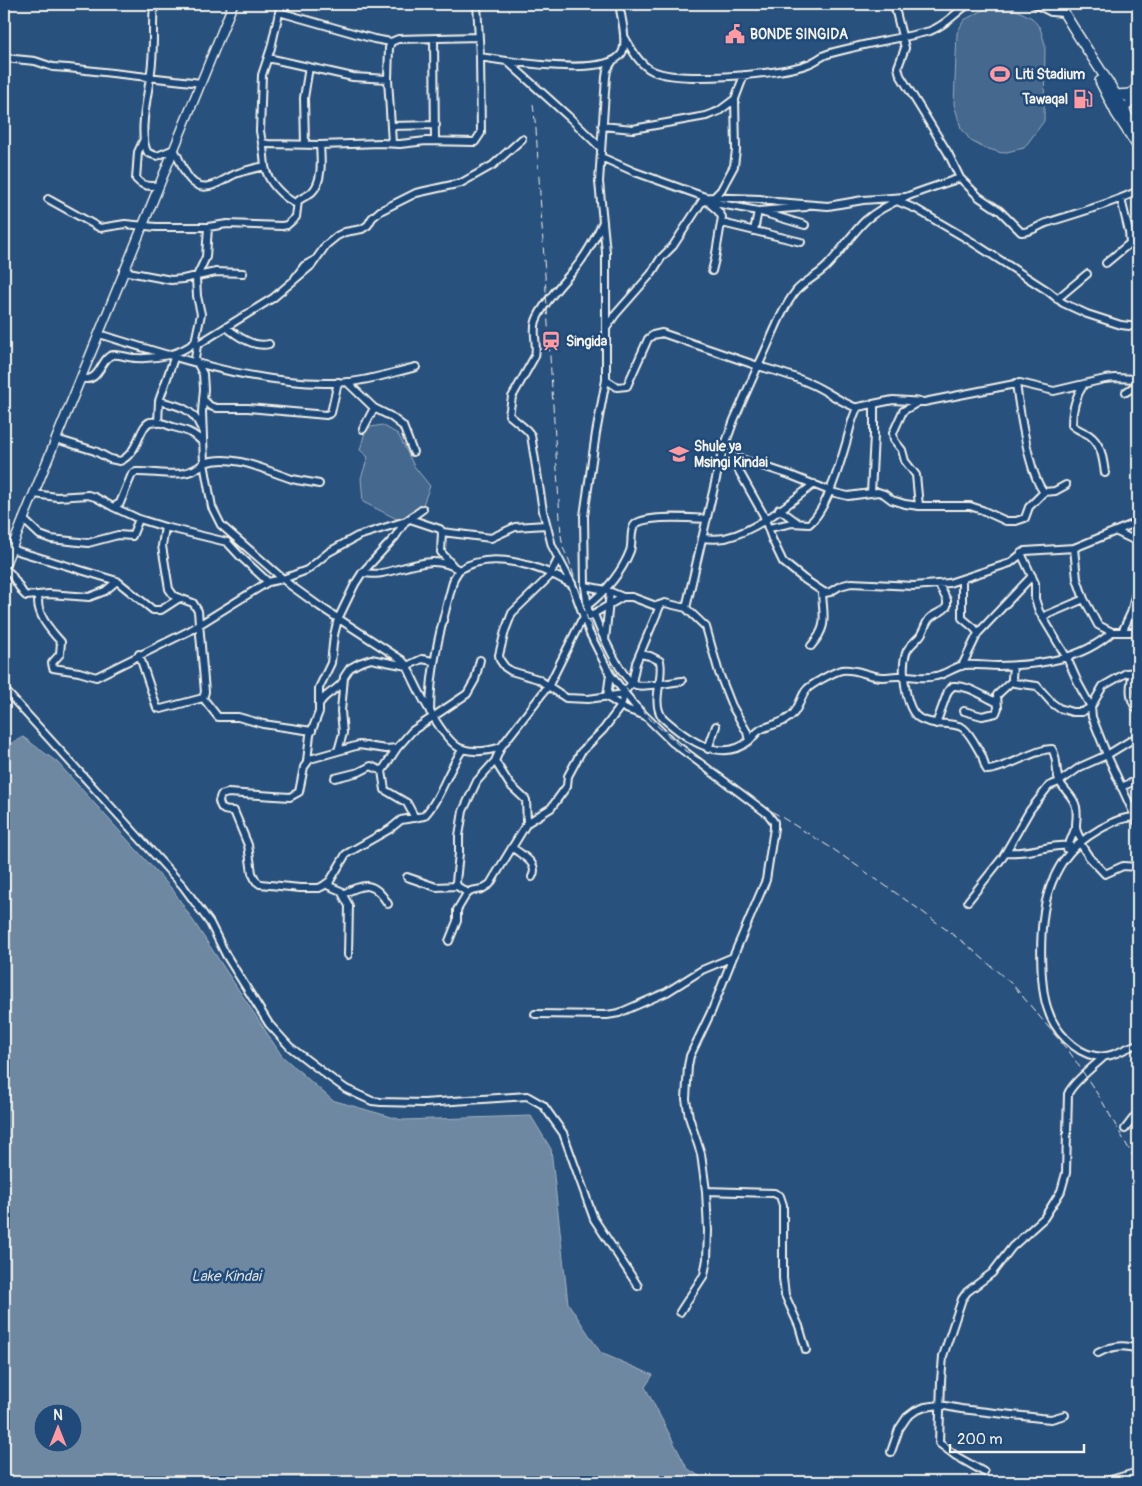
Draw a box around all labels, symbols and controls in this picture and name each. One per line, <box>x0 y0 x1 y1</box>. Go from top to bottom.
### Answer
public building icon: BONDE SINGIDA <box>724 23 746 45</box>
place label: BONDE SINGIDA <box>750 26 848 43</box>
sports icon: Liti Stadium <box>989 63 1011 85</box>
place label: Liti Stadium <box>1015 66 1086 83</box>
fuel station icon: Tawaqal <box>1072 88 1094 110</box>
place label: Tawaqal <box>1021 91 1068 108</box>
station icon: Singida <box>540 330 562 352</box>
place label: Singida <box>566 333 608 350</box>
place label: Shule ya Msingi Kindai <box>694 438 768 471</box>
school or university icon: Shule ya Msingi Kindai <box>668 443 690 465</box>
water label: Lake Kindai <box>191 1267 263 1286</box>
north arrow <box>32 1404 82 1454</box>
text: N <box>53 1407 63 1424</box>
scale bar <box>950 1421 1083 1453</box>
text: 200 m <box>957 1430 1002 1449</box>

